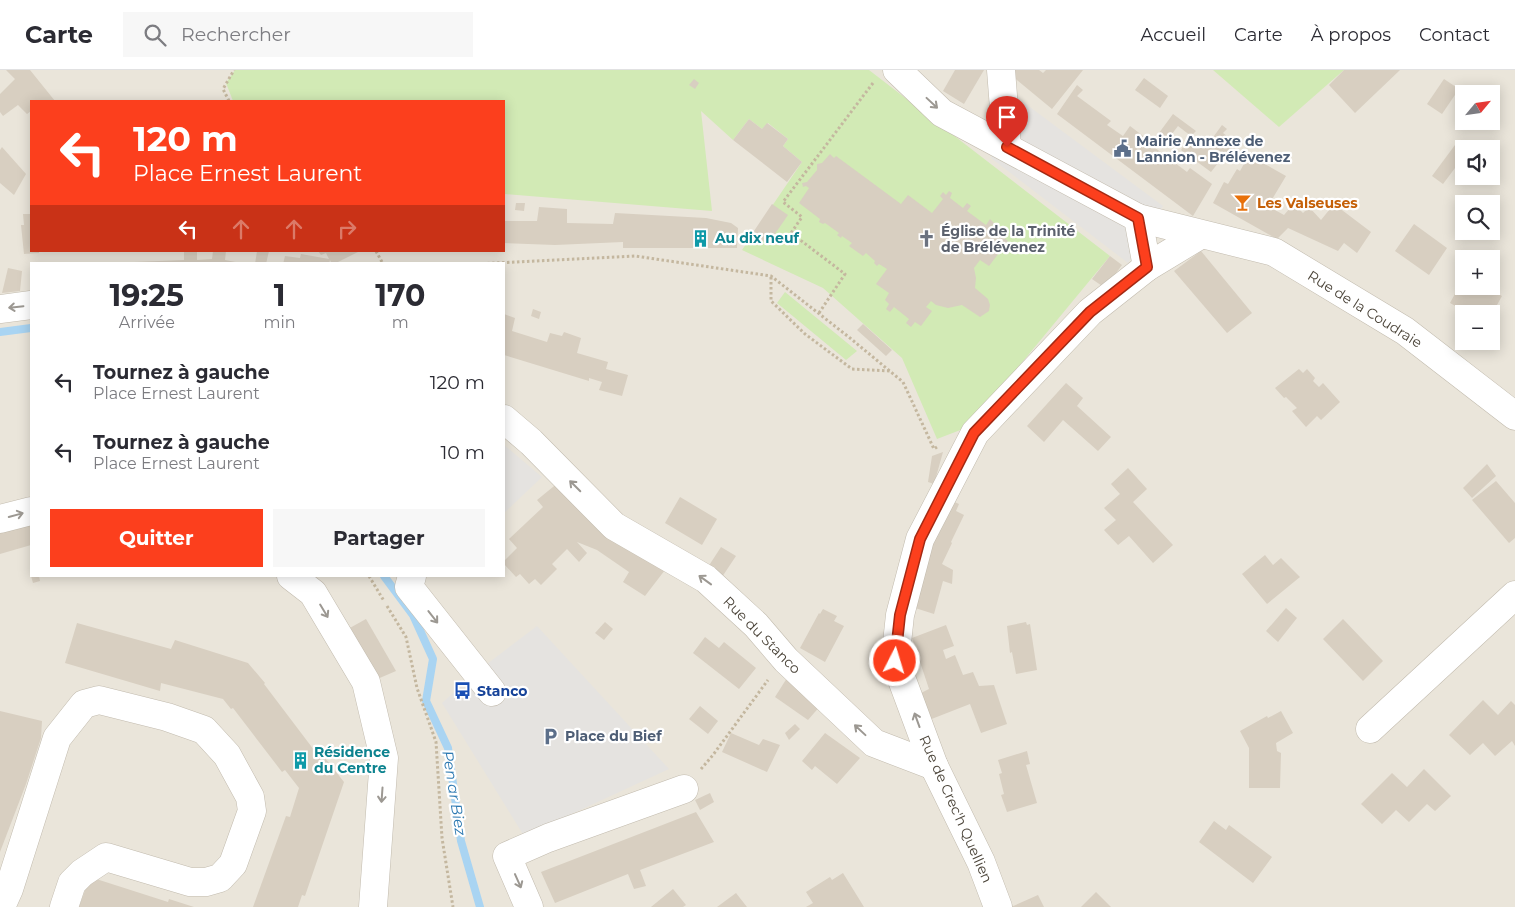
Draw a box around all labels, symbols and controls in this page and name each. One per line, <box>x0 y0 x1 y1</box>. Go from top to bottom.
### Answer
search box <box>123 12 473 57</box>
text: Carte <box>25 20 93 49</box>
icon: search <box>141 21 169 49</box>
text: Rechercher <box>181 23 291 46</box>
text: Accueil <box>1141 24 1206 46</box>
text: Carte <box>1234 24 1283 46</box>
text: À propos <box>1311 24 1391 46</box>
text: Contact <box>1419 24 1490 46</box>
north arrow <box>1455 85 1500 130</box>
map controls <box>1455 85 1500 350</box>
pin <box>986 96 1028 147</box>
one-way arrow <box>926 97 939 109</box>
icon: arrive <box>993 103 1021 131</box>
text: 120 m <box>133 117 238 160</box>
icon: left <box>50 120 115 185</box>
place label: Mairie Annexe de Lannion - Brélévenez <box>1136 132 1291 166</box>
public building icon: Mairie Annexe de Lannion - Brélévenez <box>1112 139 1132 159</box>
button: sound <box>1455 140 1500 185</box>
text: Place Ernest Laurent <box>133 160 362 187</box>
bar icon: Les Valseuses <box>1233 193 1253 213</box>
place label: Les Valseuses <box>1257 194 1358 212</box>
button: search <box>1455 195 1500 240</box>
icon: left <box>174 215 202 243</box>
icon: ahead <box>227 215 255 243</box>
icon: ahead <box>280 215 308 243</box>
icon: right <box>333 215 361 243</box>
place label: Église de la Trinité de Brélévenez <box>941 222 1076 256</box>
building icon: Au dix neuf <box>691 228 711 248</box>
place label: Au dix neuf <box>714 229 800 247</box>
church icon: Église de la Trinité de Brélévenez <box>917 229 937 249</box>
button: + <box>1455 250 1500 295</box>
street label: Rue de la Coudraie <box>1304 266 1426 352</box>
text: 19:25 <box>110 277 184 314</box>
text: 1 <box>274 277 285 314</box>
text: 170 <box>375 277 425 314</box>
one-way arrow <box>8 302 24 312</box>
button: − <box>1455 305 1500 350</box>
text: Arrivée <box>119 313 175 332</box>
text: min <box>264 313 296 332</box>
text: m <box>392 313 409 332</box>
text: Tournez à gauche <box>93 361 270 384</box>
icon: left <box>50 368 78 396</box>
text: 120 m <box>430 371 485 394</box>
text: Place Ernest Laurent <box>93 384 260 403</box>
text: Tournez à gauche <box>93 431 270 454</box>
icon: left <box>50 438 78 466</box>
text: 10 m <box>440 441 485 464</box>
text: Place Ernest Laurent <box>93 454 260 473</box>
one-way arrow <box>568 480 581 492</box>
button: Quitter <box>50 509 263 567</box>
button: Partager <box>273 509 485 567</box>
one-way arrow <box>7 510 23 519</box>
one-way arrow <box>698 575 712 585</box>
street label: Rue du Stanco <box>719 592 805 678</box>
one-way arrow <box>319 604 329 618</box>
one-way arrow <box>427 610 438 623</box>
position arrow <box>868 634 920 686</box>
bus stop icon: Stanco <box>453 681 473 701</box>
place label: Stanco <box>477 682 528 700</box>
one-way arrow <box>912 713 921 728</box>
one-way arrow <box>853 724 866 736</box>
parking icon: Place du Bief <box>541 726 561 746</box>
place label: Place du Bief <box>565 727 662 745</box>
street label: Rue de Crec'h Quellien <box>915 732 997 886</box>
place label: Résidence du Centre <box>314 743 390 777</box>
water label: Pen ar Biez <box>438 749 471 837</box>
building icon: Résidence du Centre <box>290 750 310 770</box>
one-way arrow <box>377 787 386 803</box>
one-way arrow <box>513 873 523 888</box>

